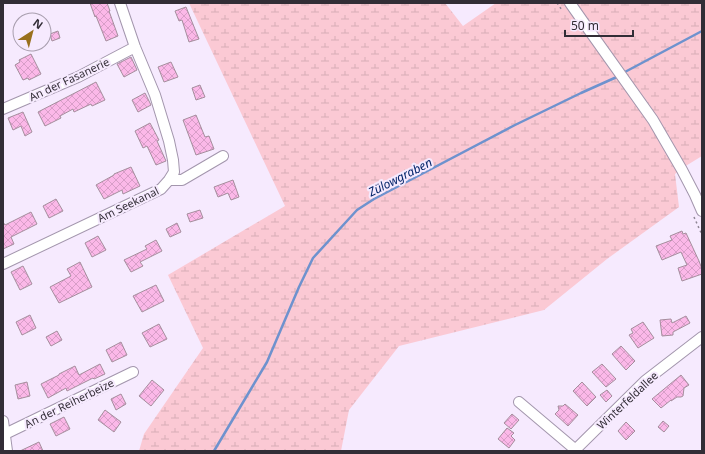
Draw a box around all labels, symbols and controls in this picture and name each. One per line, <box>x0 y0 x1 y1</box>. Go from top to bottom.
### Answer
north arrow <box>12 12 52 52</box>
scale bar <box>565 12 633 38</box>
text: N <box>30 15 46 32</box>
text: 50 m <box>571 17 599 34</box>
street label: An der Fasanerie <box>26 54 112 104</box>
water label: Zülowgraben <box>364 154 435 201</box>
street label: Am Seekanal <box>95 183 161 225</box>
street label: Winterfeldallee <box>593 368 661 432</box>
street label: An der Reiherbeize <box>22 375 116 431</box>

